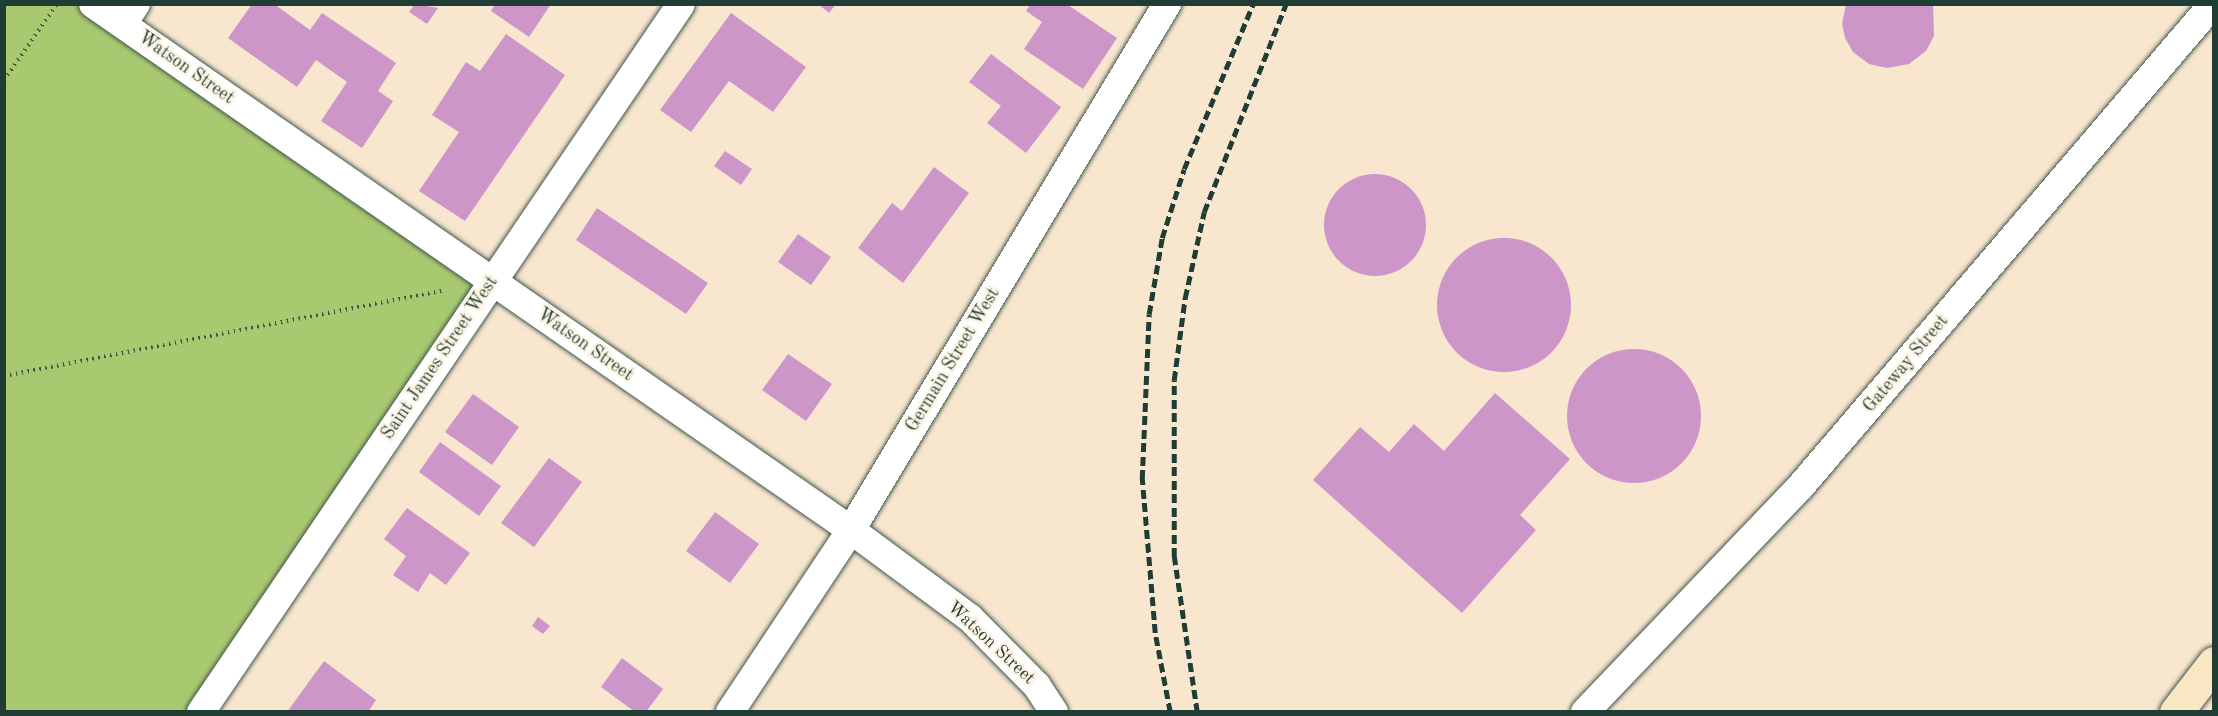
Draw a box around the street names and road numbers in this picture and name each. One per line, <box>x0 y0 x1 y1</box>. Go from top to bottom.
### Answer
street label: Watson Street <box>134 27 238 109</box>
street label: Saint James Street West <box>377 272 503 444</box>
street label: Germain Street West <box>901 284 1005 436</box>
street label: Watson Street <box>533 304 637 386</box>
street label: Gateway Street <box>1859 311 1953 417</box>
street label: Watson Street <box>943 597 1039 689</box>

